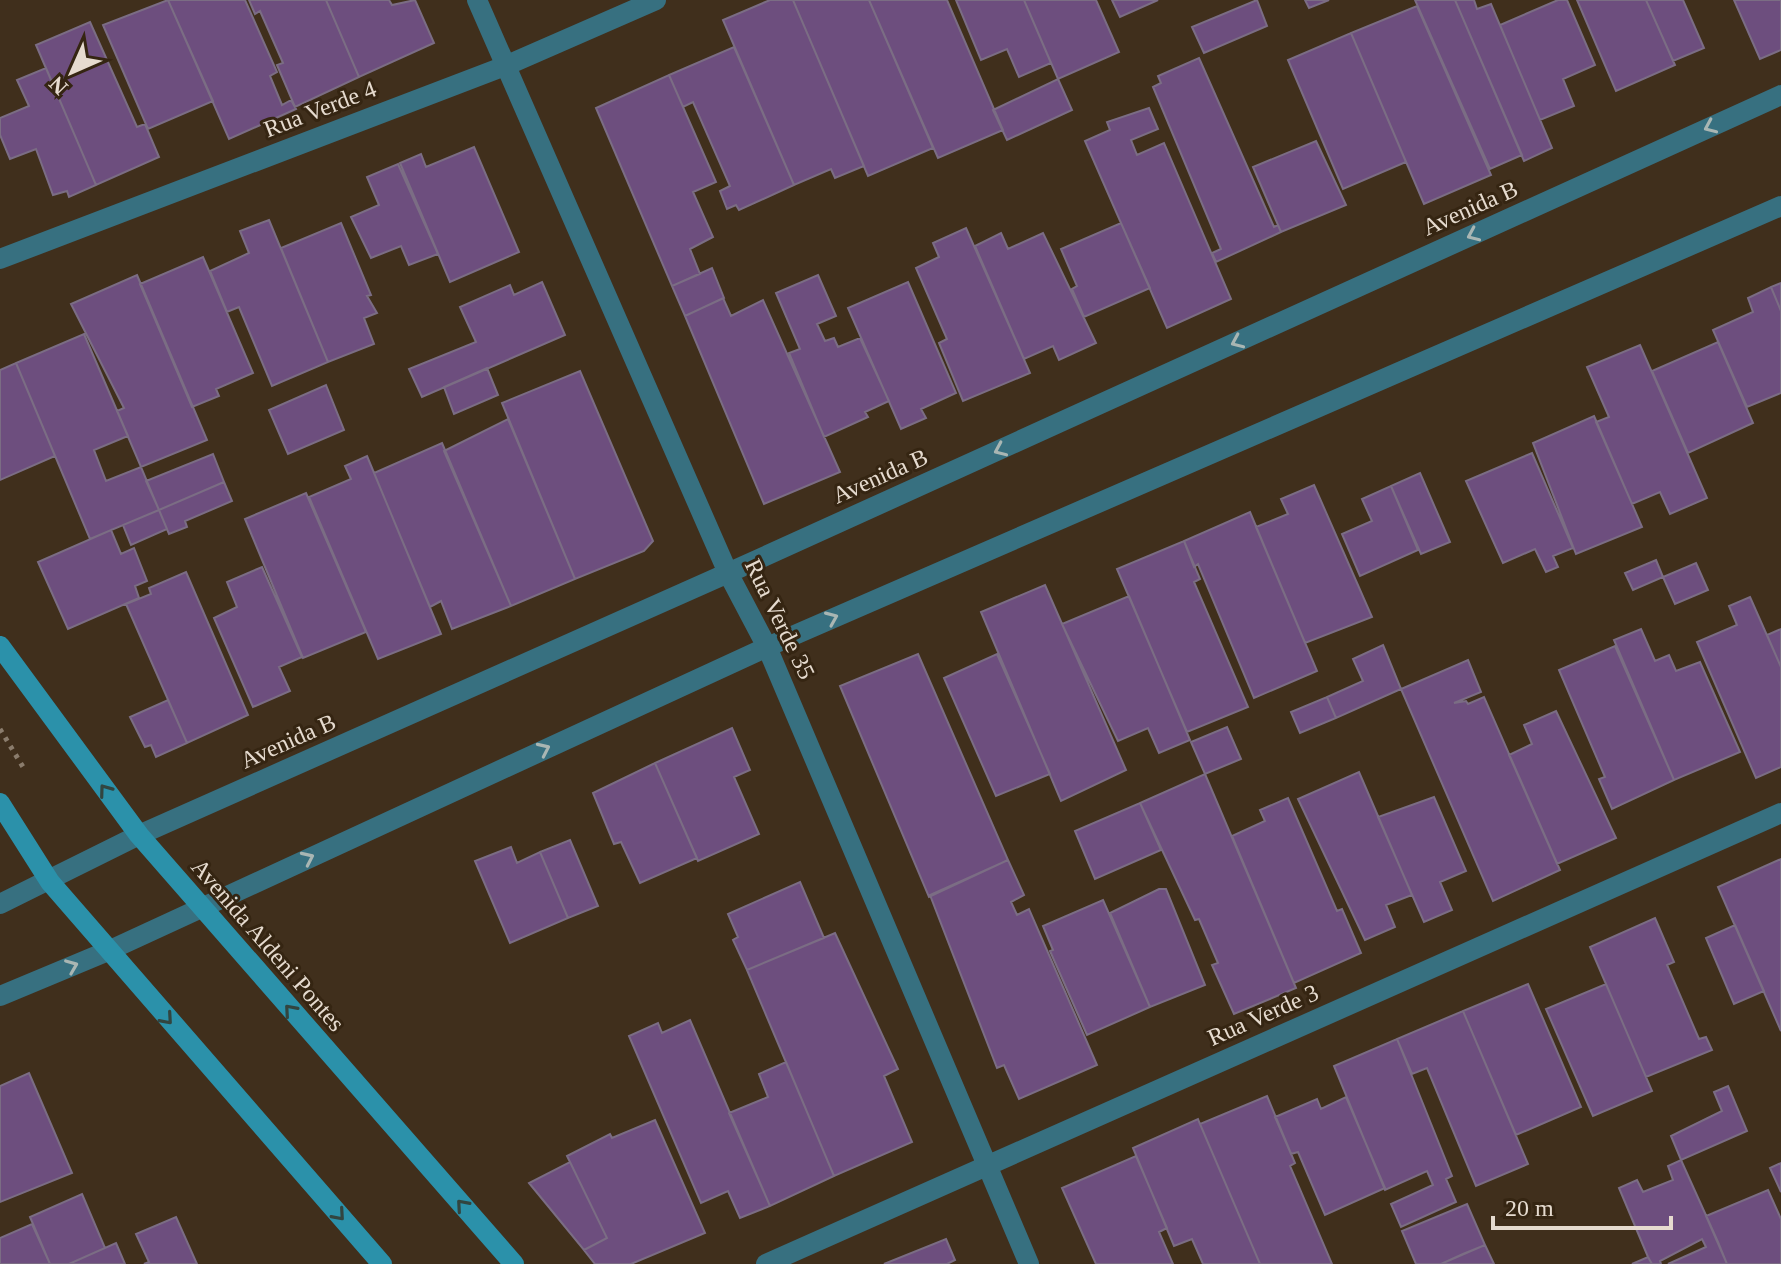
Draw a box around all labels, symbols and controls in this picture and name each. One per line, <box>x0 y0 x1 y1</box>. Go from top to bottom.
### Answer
north arrow <box>32 32 112 112</box>
text: N <box>44 71 73 100</box>
street label: Rua Verde 4 <box>260 76 380 142</box>
one-way arrow <box>1704 118 1718 134</box>
street label: Avenida B <box>1418 175 1522 241</box>
one-way arrow <box>1467 225 1482 241</box>
one-way arrow <box>1230 333 1245 349</box>
one-way arrow <box>994 440 1008 456</box>
street label: Avenida B <box>828 443 932 509</box>
street label: Rua Verde 35 <box>740 555 820 683</box>
one-way arrow <box>824 612 838 628</box>
street label: Avenida B <box>236 708 340 774</box>
one-way arrow <box>536 743 551 759</box>
one-way arrow <box>101 784 115 799</box>
one-way arrow <box>300 851 314 867</box>
street label: Avenida Aldeni Pontes <box>186 854 350 1036</box>
one-way arrow <box>64 960 78 976</box>
street label: Rua Verde 3 <box>1204 979 1322 1051</box>
one-way arrow <box>286 1005 300 1020</box>
one-way arrow <box>158 1010 172 1025</box>
scale bar <box>1493 1180 1671 1230</box>
text: 20 m <box>1505 1195 1554 1221</box>
one-way arrow <box>458 1200 472 1215</box>
one-way arrow <box>329 1205 343 1220</box>

